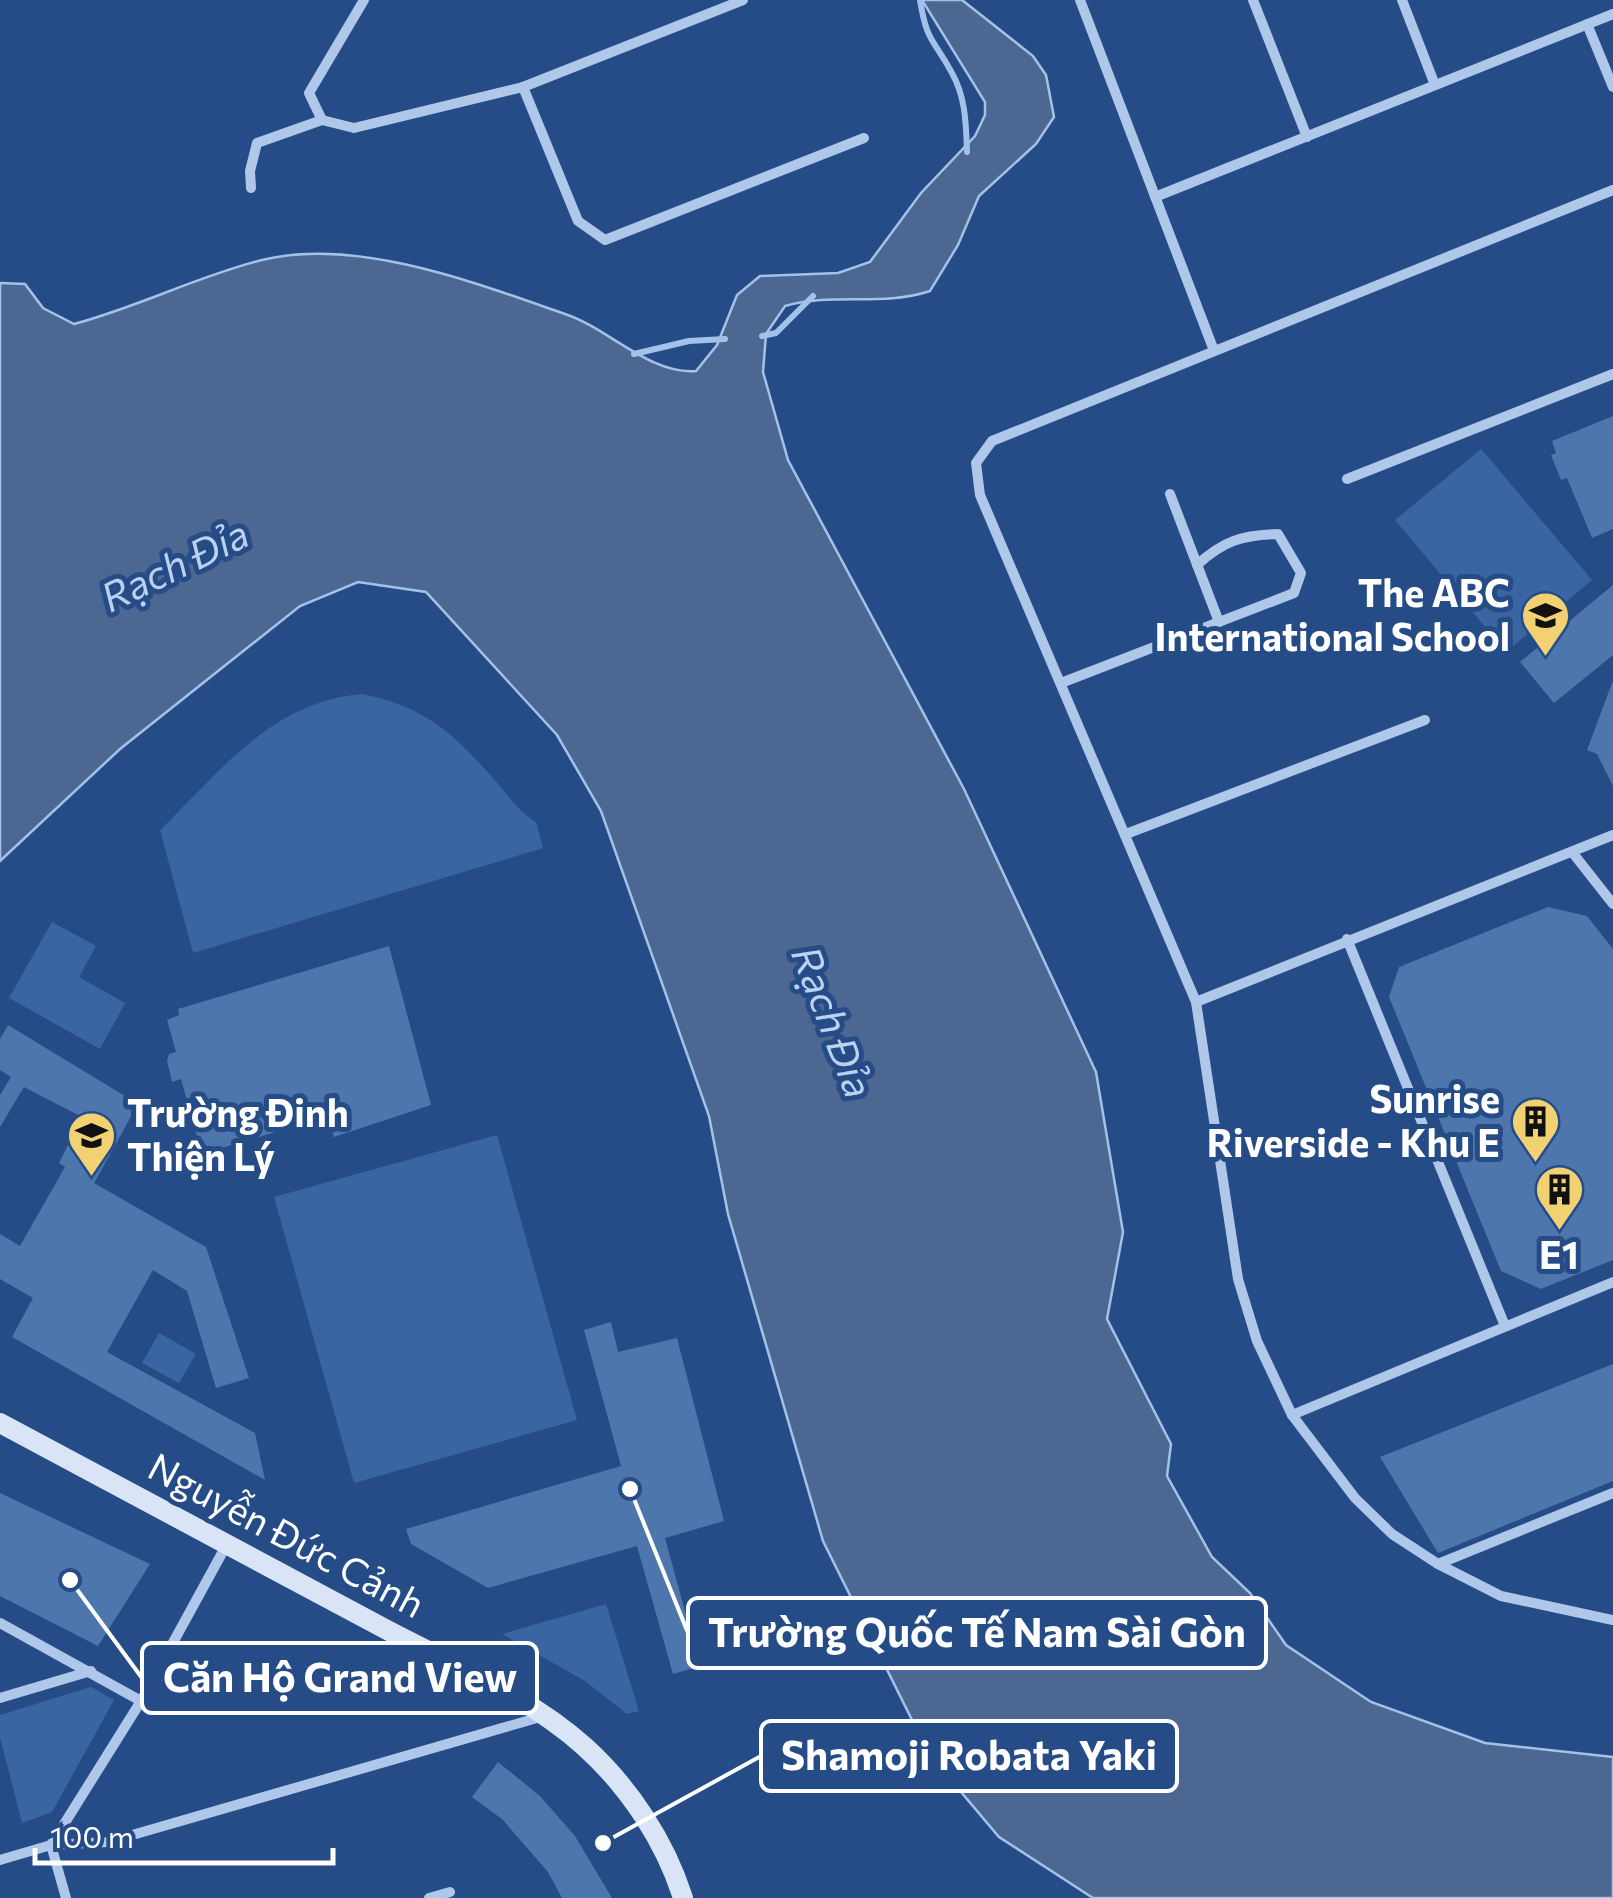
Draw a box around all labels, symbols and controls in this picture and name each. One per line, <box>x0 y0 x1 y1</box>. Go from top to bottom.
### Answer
water label: Rạch Đỉa <box>92 507 256 621</box>
place label: The ABC International School <box>1155 568 1510 659</box>
school or university icon: The ABC International School <box>1519 590 1571 658</box>
water label: Rạch Đỉa <box>783 938 886 1104</box>
place label: Sunrise Riverside - Khu E <box>1207 1074 1500 1165</box>
place label: Trường Đinh Thiện Lý <box>127 1088 349 1180</box>
building icon: Sunrise Riverside - Khu E <box>1509 1096 1561 1164</box>
school or university icon: Trường Đinh Thiện Lý <box>66 1110 118 1178</box>
building icon: E1 <box>1533 1164 1585 1232</box>
place label: E1 <box>1539 1230 1579 1277</box>
street label: Nguyễn Đức Cảnh <box>141 1441 433 1626</box>
callout: Trường Quốc Tế Nam Sài Gòn <box>688 1598 1266 1668</box>
text: Trường Quốc Tế Nam Sài Gòn <box>708 1606 1246 1655</box>
callout: Căn Hộ Grand View <box>142 1643 537 1713</box>
text: Căn Hộ Grand View <box>163 1651 517 1702</box>
callout: Shamoji Robata Yaki <box>761 1721 1177 1791</box>
text: Shamoji Robata Yaki <box>781 1729 1157 1778</box>
scale bar <box>35 1803 332 1865</box>
text: 100 m <box>50 1817 134 1854</box>

